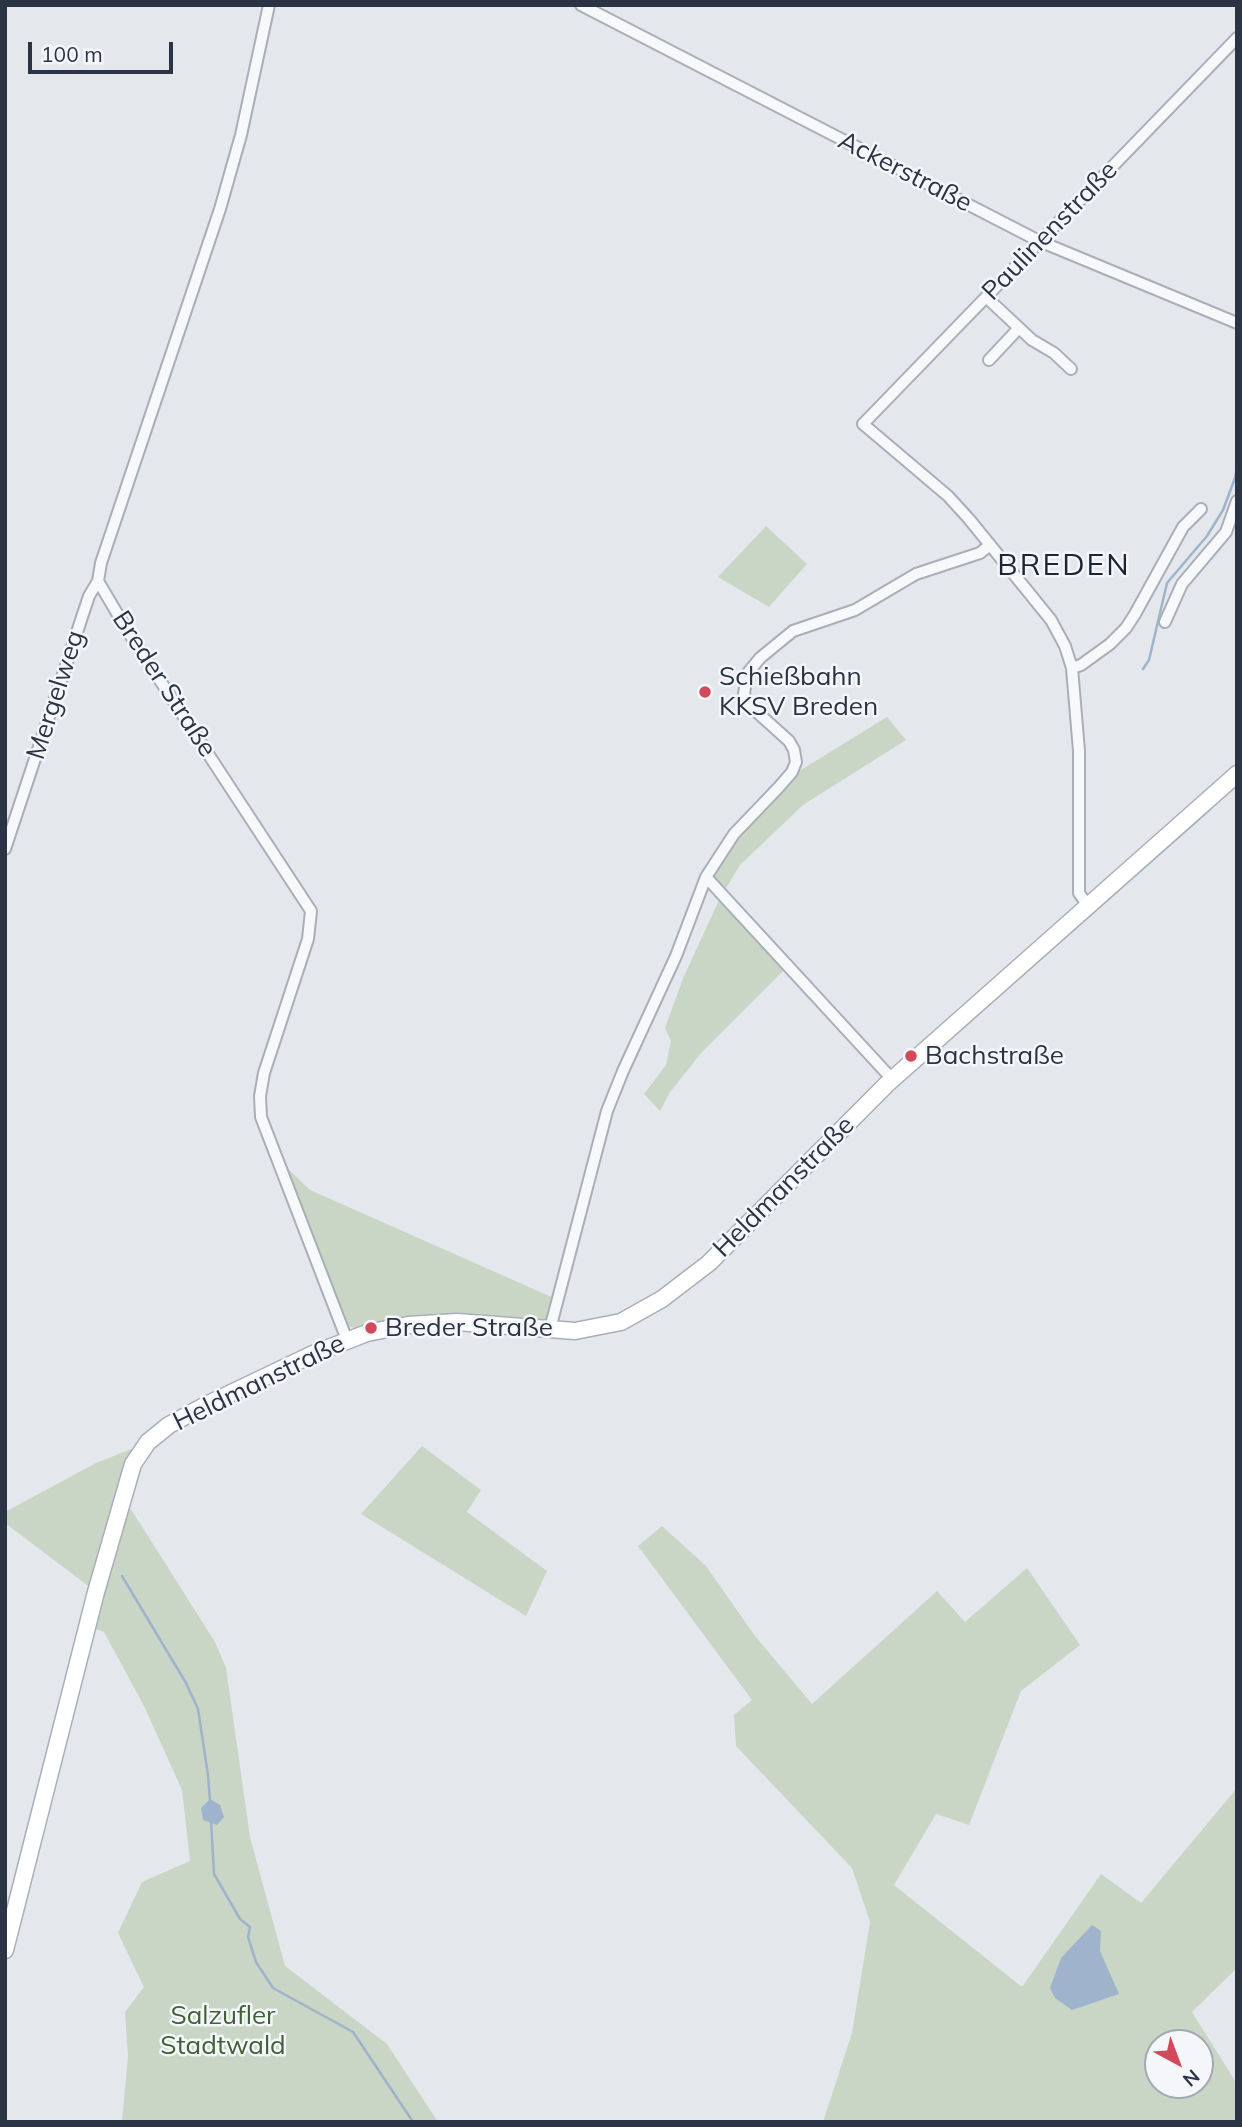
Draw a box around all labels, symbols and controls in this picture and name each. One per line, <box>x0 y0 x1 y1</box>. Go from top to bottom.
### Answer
scale bar <box>32 28 177 72</box>
text: 100 m <box>41 41 103 67</box>
street label: Ackerstraße <box>833 125 977 219</box>
street label: Paulinenstraße <box>976 155 1124 307</box>
district label: BREDEN <box>998 548 1130 584</box>
street label: Breder Straße <box>105 605 223 763</box>
street label: Mergelweg <box>20 626 92 764</box>
place label: Schießbahn KKSV Breden <box>719 661 878 722</box>
marker: Schießbahn KKSV Breden <box>697 684 713 700</box>
place label: Bachstraße <box>925 1040 1064 1072</box>
marker: Bachstraße <box>903 1048 919 1064</box>
street label: Heldmanstraße <box>707 1110 861 1264</box>
place label: Breder Straße <box>385 1312 553 1344</box>
marker: Breder Straße <box>363 1320 379 1336</box>
street label: Heldmanstraße <box>168 1328 350 1438</box>
park label: Salzufler Stadtwald <box>160 2000 286 2062</box>
north arrow <box>1144 2029 1214 2099</box>
text: N <box>1178 2065 1205 2092</box>

